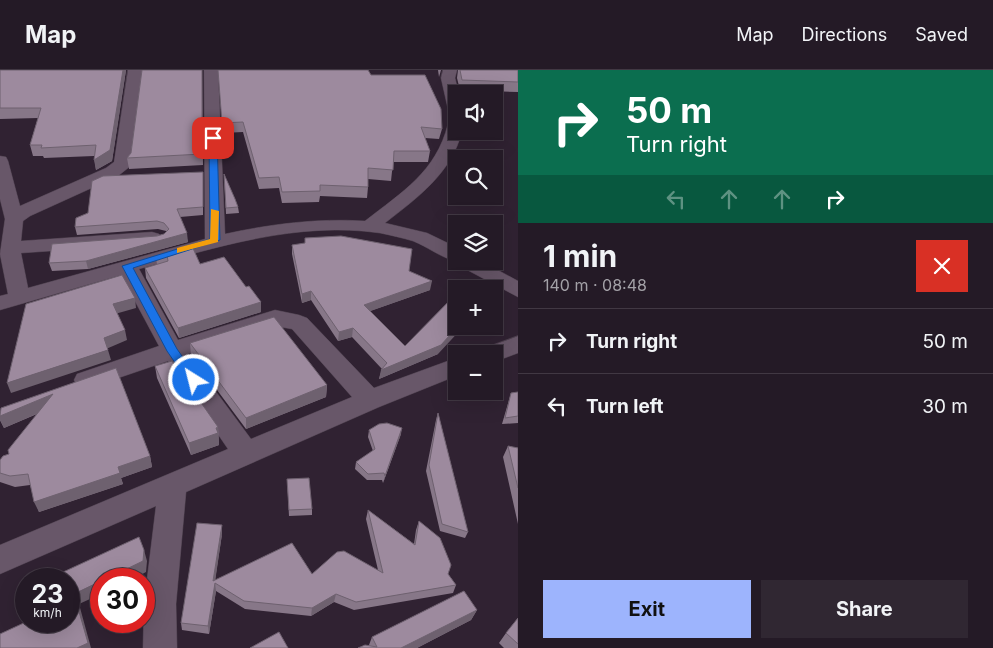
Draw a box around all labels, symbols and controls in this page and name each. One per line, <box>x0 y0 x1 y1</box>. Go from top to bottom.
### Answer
text: Map <box>25 20 76 49</box>
text: Map <box>736 24 774 45</box>
text: Directions <box>802 24 887 45</box>
text: Saved <box>915 24 968 45</box>
map controls <box>448 85 503 400</box>
button: sound <box>448 85 503 140</box>
text: 50 m <box>626 89 712 131</box>
icon: right <box>543 90 608 155</box>
pin <box>192 117 234 159</box>
icon: arrive <box>199 124 227 152</box>
text: Turn right <box>626 131 727 157</box>
button: search <box>448 150 503 205</box>
icon: left <box>662 185 690 213</box>
icon: ahead <box>715 185 743 213</box>
icon: ahead <box>768 185 796 213</box>
icon: right <box>821 185 849 213</box>
button: layers <box>448 215 503 270</box>
text: 1 min <box>543 238 617 274</box>
button: close <box>916 240 968 292</box>
text: 140 m · 08:48 <box>543 275 647 295</box>
button: + <box>448 280 503 335</box>
icon: right <box>543 327 571 355</box>
text: Turn right <box>586 330 677 353</box>
text: 50 m <box>922 330 968 353</box>
button: − <box>448 345 503 400</box>
position arrow <box>167 353 219 405</box>
icon: left <box>543 392 571 420</box>
text: Turn left <box>586 395 664 418</box>
text: 30 m <box>922 395 968 418</box>
speed limit sign: 30 <box>90 568 155 633</box>
text: 23 <box>32 579 63 609</box>
button: Exit <box>543 580 751 638</box>
button: Share <box>761 580 968 638</box>
text: km/h <box>33 605 62 620</box>

